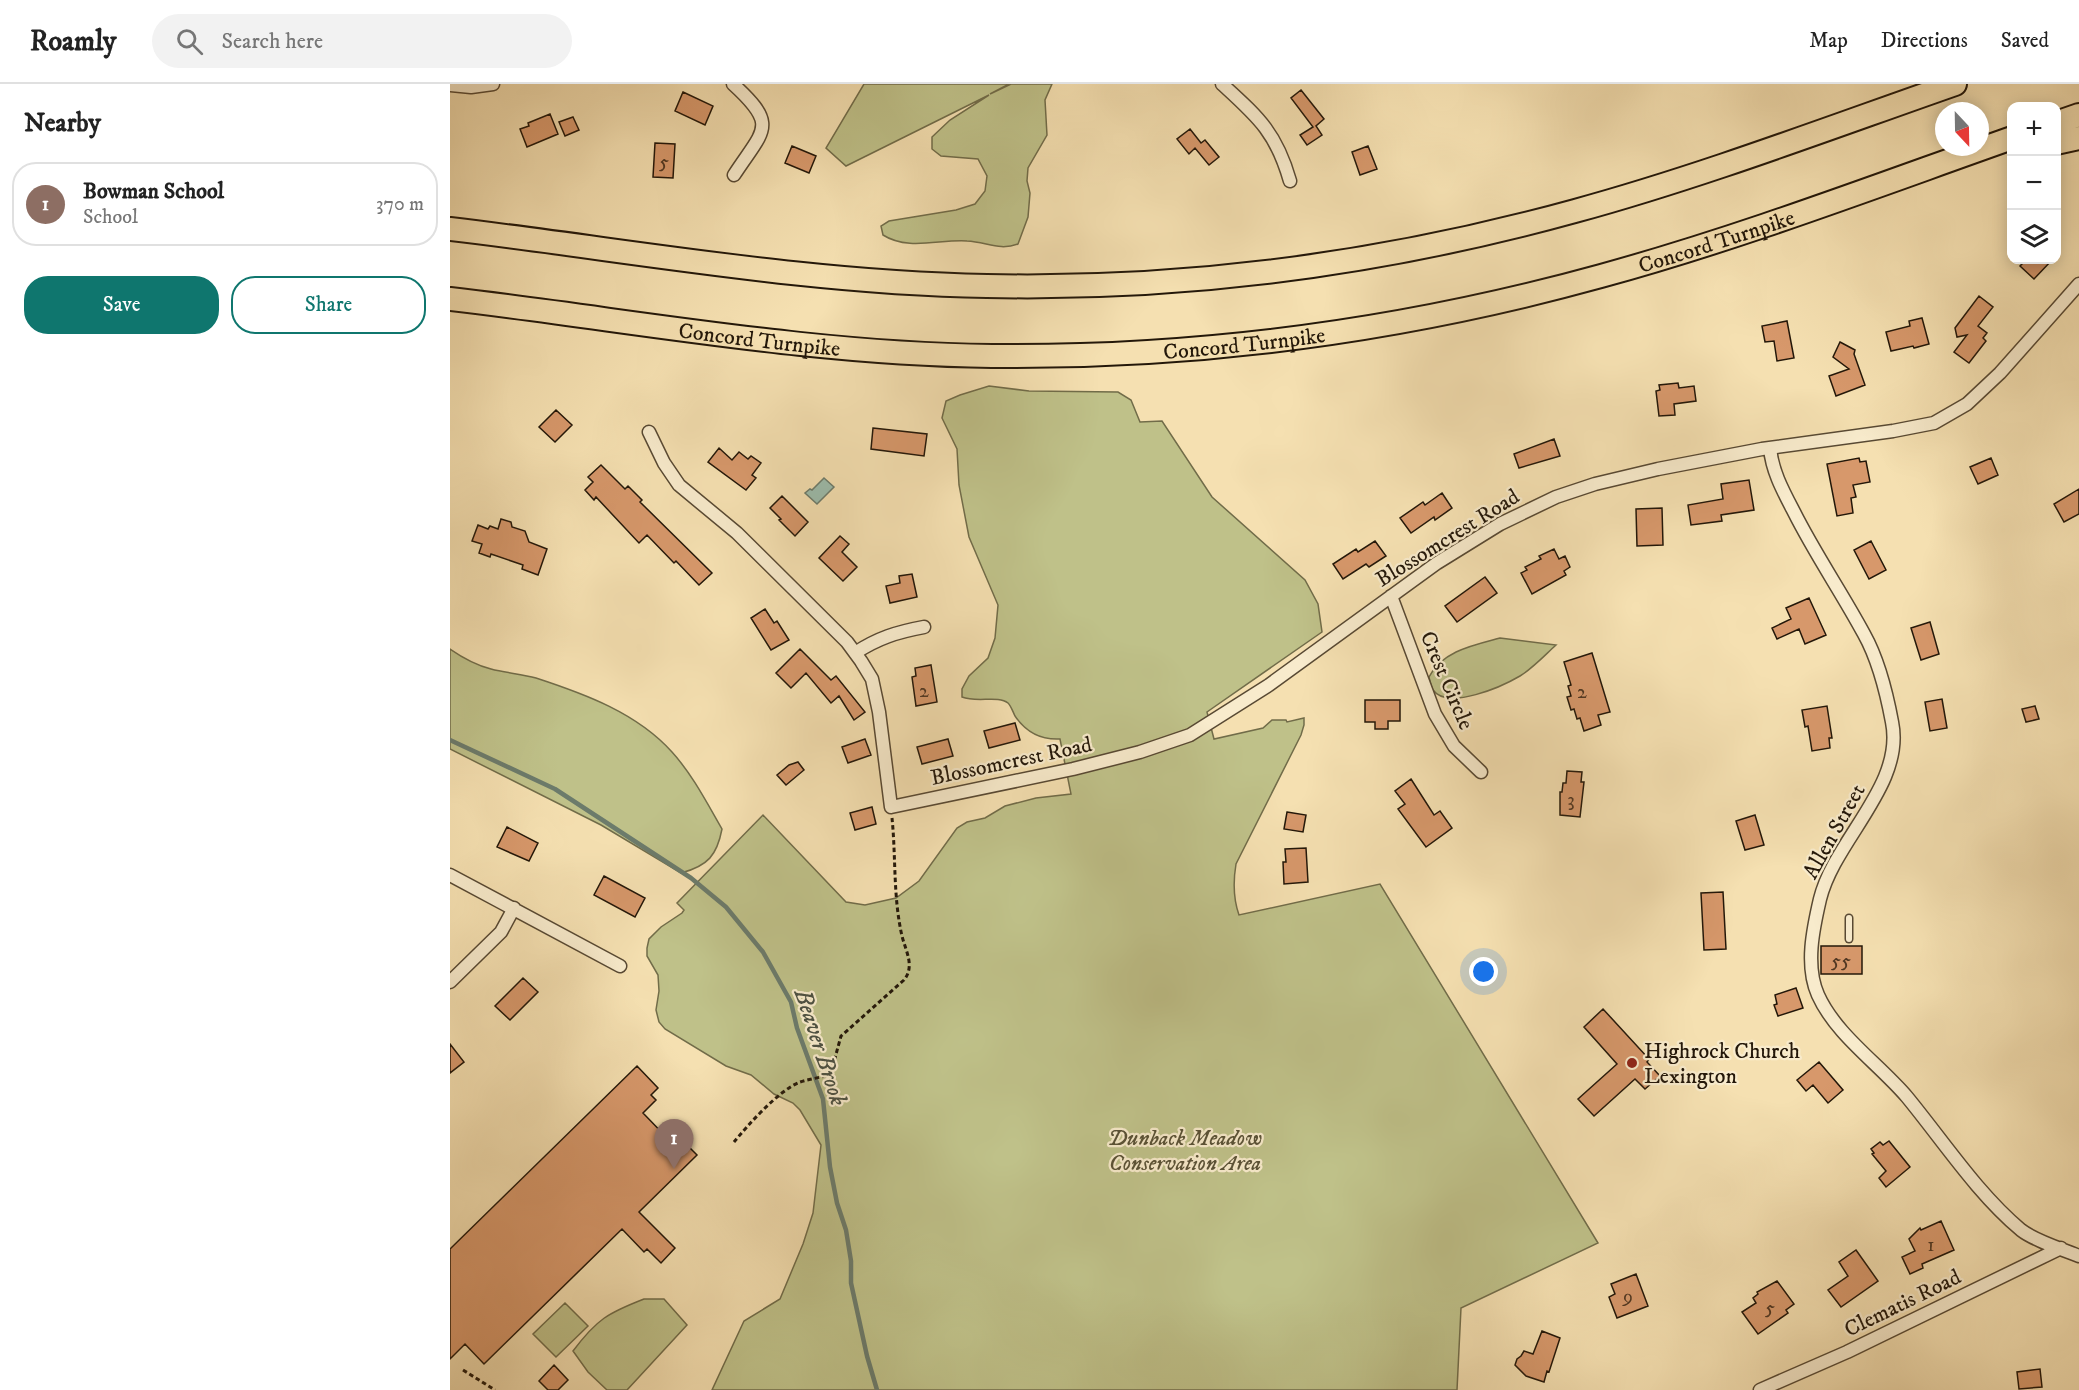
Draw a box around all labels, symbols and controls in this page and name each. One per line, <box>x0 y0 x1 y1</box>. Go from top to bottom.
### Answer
search box <box>152 14 572 68</box>
text: Roamly <box>30 24 116 59</box>
icon: search <box>173 25 206 58</box>
text: Search here <box>221 28 323 55</box>
text: Map <box>1809 28 1848 54</box>
text: Directions <box>1881 28 1968 54</box>
text: Saved <box>2001 28 2049 54</box>
north arrow <box>1935 102 1989 156</box>
map controls <box>2007 102 2061 264</box>
button: + <box>2007 102 2061 156</box>
text: Nearby <box>24 107 101 140</box>
house number: 5 <box>659 150 669 175</box>
button: − <box>2007 156 2061 210</box>
text: Bowman School <box>83 178 224 205</box>
text: 1 <box>42 192 49 217</box>
text: 370 m <box>376 192 424 217</box>
street label: Concord Turnpike <box>1635 204 1798 280</box>
text: School <box>83 205 138 230</box>
button: layers <box>2007 210 2061 264</box>
button: Save <box>24 276 219 334</box>
button: Share <box>231 276 426 334</box>
street label: Concord Turnpike <box>677 317 841 363</box>
street label: Concord Turnpike <box>1162 322 1327 366</box>
street label: Blossomcrest Road <box>1371 483 1525 593</box>
street label: Crest Circle <box>1414 627 1479 734</box>
house number: 2 <box>919 679 929 704</box>
house number: 2 <box>1577 680 1587 705</box>
street label: Blossomcrest Road <box>928 731 1095 792</box>
street label: Allen Street <box>1797 779 1871 884</box>
house number: 3 <box>1567 788 1575 813</box>
house number: 55 <box>1831 949 1851 974</box>
your location <box>1469 957 1498 986</box>
water label: Beaver Brook <box>787 984 853 1109</box>
place label: Highrock Church Lexington <box>1644 1038 1801 1090</box>
marker: Highrock Church Lexington <box>1625 1056 1639 1070</box>
pin: 1 <box>654 1120 694 1169</box>
park label: Dunback Meadow Conservation Area <box>1108 1125 1262 1177</box>
house number: 1 <box>1927 1233 1935 1258</box>
street label: Clematis Road <box>1840 1263 1965 1343</box>
house number: 9 <box>1622 1285 1633 1310</box>
house number: 5 <box>1765 1296 1775 1321</box>

